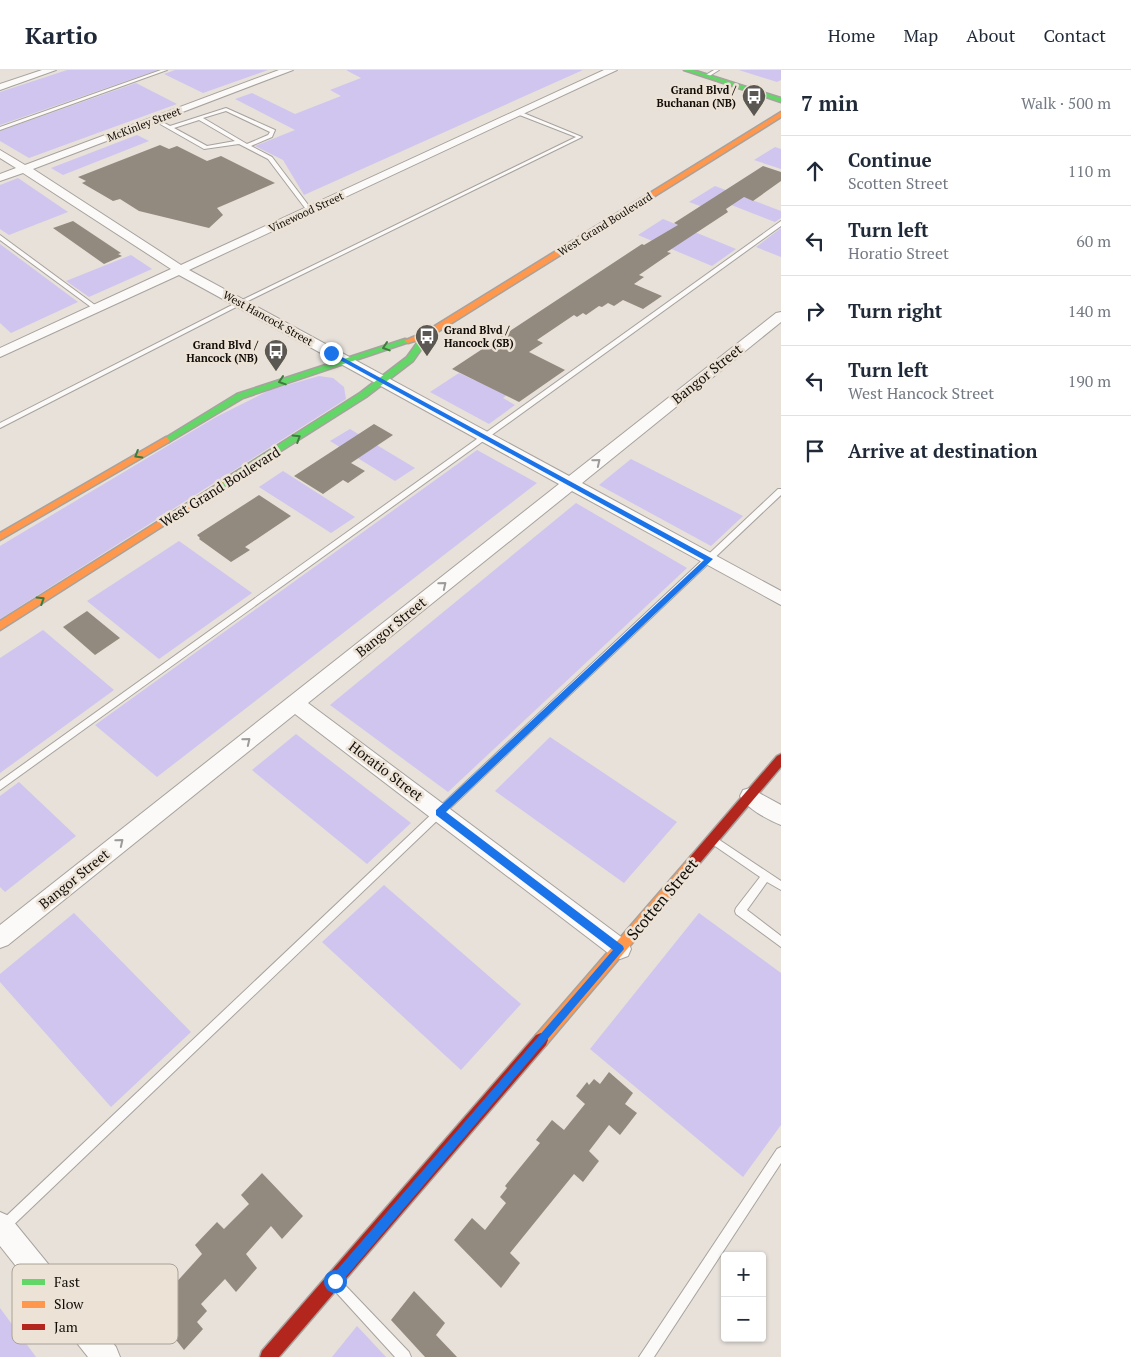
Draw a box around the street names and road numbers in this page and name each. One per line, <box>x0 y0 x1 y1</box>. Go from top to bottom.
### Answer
street label: McKinley Street <box>105 104 183 144</box>
street label: Vinewood Street <box>266 189 346 235</box>
street label: West Grand Boulevard <box>555 189 655 259</box>
street label: West Hancock Street <box>221 288 315 348</box>
street label: Bangor Street <box>668 339 746 408</box>
street label: West Grand Boulevard <box>156 442 284 531</box>
street label: Bangor Street <box>352 592 430 661</box>
street label: Horatio Street <box>345 736 428 805</box>
street label: Bangor Street <box>35 844 113 913</box>
street label: Scotten Street <box>621 853 703 945</box>

